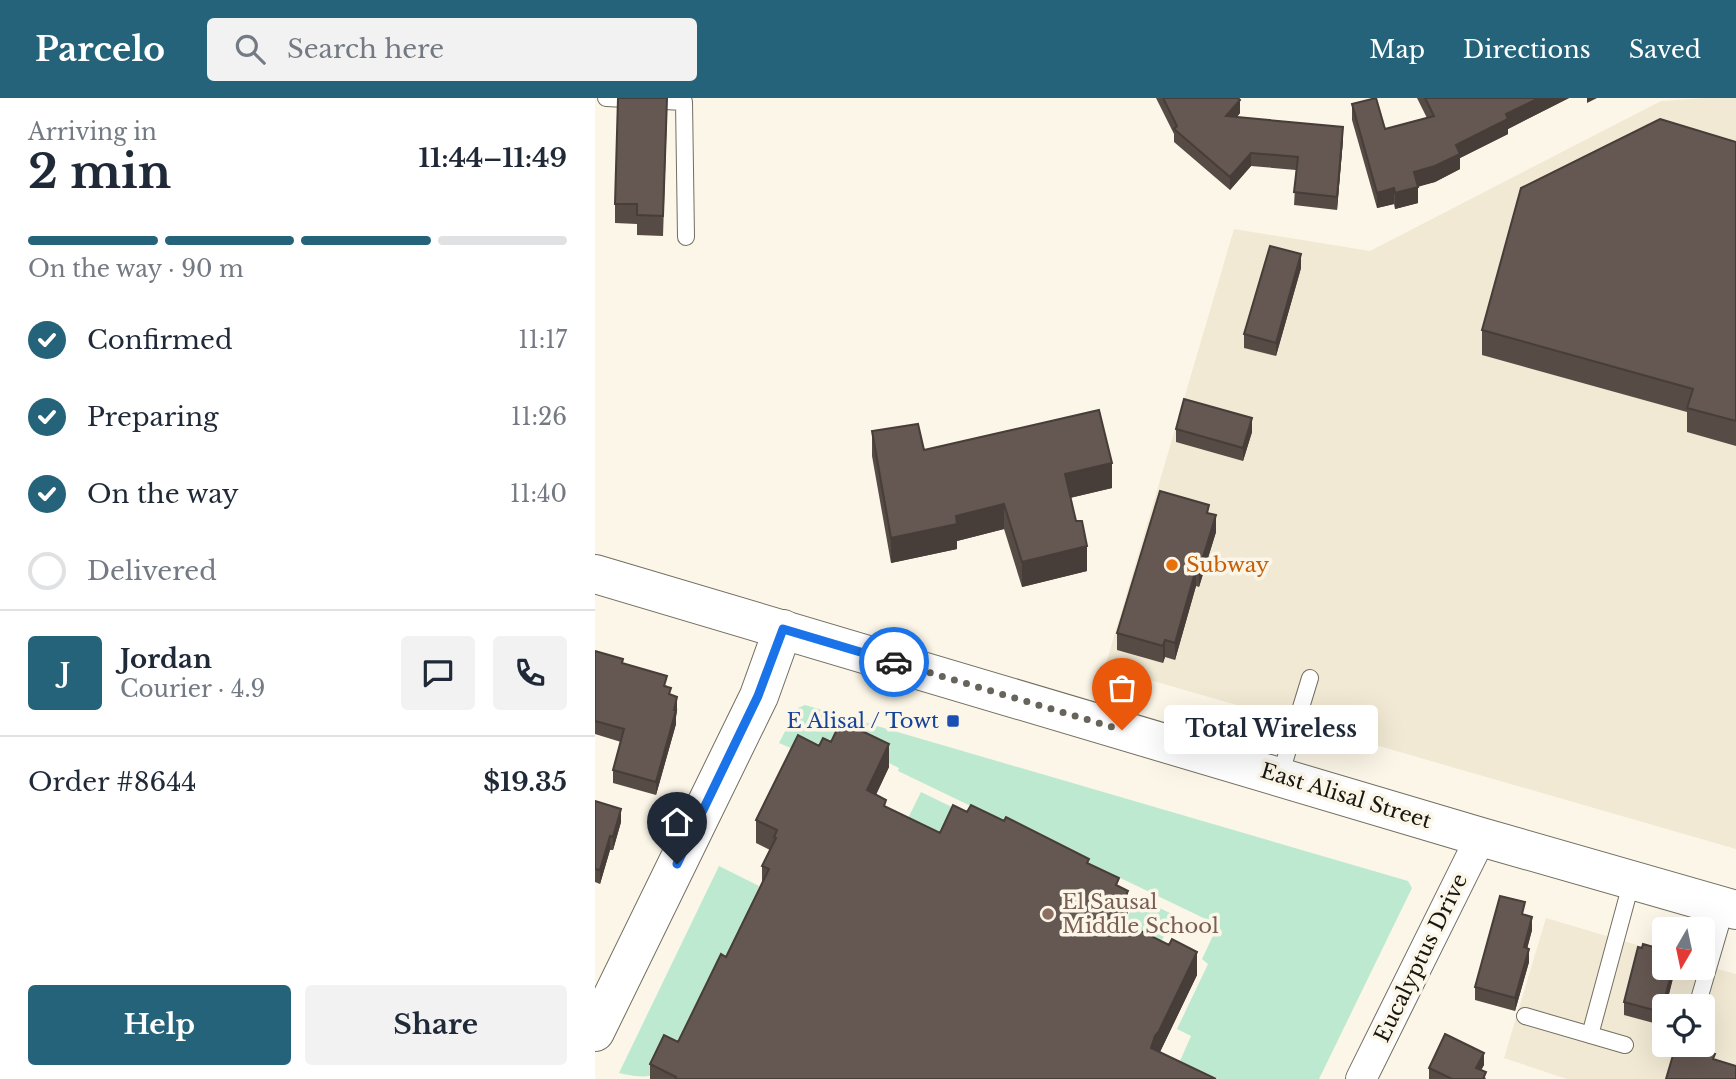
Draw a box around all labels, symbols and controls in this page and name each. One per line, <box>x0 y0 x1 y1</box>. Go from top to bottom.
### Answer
search box <box>207 18 697 81</box>
text: Parcelo <box>35 29 165 70</box>
icon: search <box>231 30 269 68</box>
text: Search here <box>287 33 444 65</box>
text: Map <box>1369 35 1425 64</box>
text: Directions <box>1463 35 1591 64</box>
text: Saved <box>1629 35 1701 64</box>
text: Arriving in <box>28 118 157 146</box>
text: 11:44–11:49 <box>419 142 567 174</box>
text: 2 min <box>28 143 171 200</box>
text: On the way · 90 m <box>28 255 244 283</box>
icon: check <box>28 321 66 359</box>
text: Confirmed <box>87 324 232 356</box>
text: 11:17 <box>518 326 567 354</box>
icon: check <box>28 398 66 436</box>
text: Preparing <box>87 401 219 433</box>
text: 11:26 <box>511 403 567 431</box>
icon: check <box>28 475 66 513</box>
text: On the way <box>87 478 239 510</box>
text: 11:40 <box>510 480 567 508</box>
place label: Subway <box>1186 552 1270 578</box>
text: Delivered <box>87 555 217 587</box>
marker: Subway <box>1164 557 1180 573</box>
courier <box>859 627 929 697</box>
button: chat <box>401 636 475 710</box>
button: phone <box>493 636 567 710</box>
text: Jordan <box>120 643 212 675</box>
icon: car <box>875 643 913 681</box>
text: J <box>60 657 70 689</box>
pin <box>1092 658 1152 730</box>
icon: bag <box>1103 669 1141 707</box>
text: Courier · 4.9 <box>120 675 265 703</box>
callout: Total Wireless <box>1164 706 1377 754</box>
place label: E Alisal / Towt <box>786 708 939 734</box>
marker: E Alisal / Towt <box>945 713 961 729</box>
text: Total Wireless <box>1185 715 1357 743</box>
street label: East Alisal Street <box>1258 758 1434 834</box>
text: Order #8644 <box>28 766 197 798</box>
text: $19.35 <box>483 766 567 798</box>
pin <box>647 792 707 864</box>
icon: home <box>658 803 696 841</box>
street label: Eucalyptus Drive <box>1369 870 1473 1046</box>
place label: El Sausal Middle School <box>1062 889 1219 939</box>
marker: El Sausal Middle School <box>1040 906 1056 922</box>
north arrow <box>1652 917 1715 980</box>
map controls <box>1652 917 1715 1057</box>
button: Help <box>28 985 291 1065</box>
button: Share <box>305 985 567 1065</box>
button: locate <box>1652 994 1715 1057</box>

